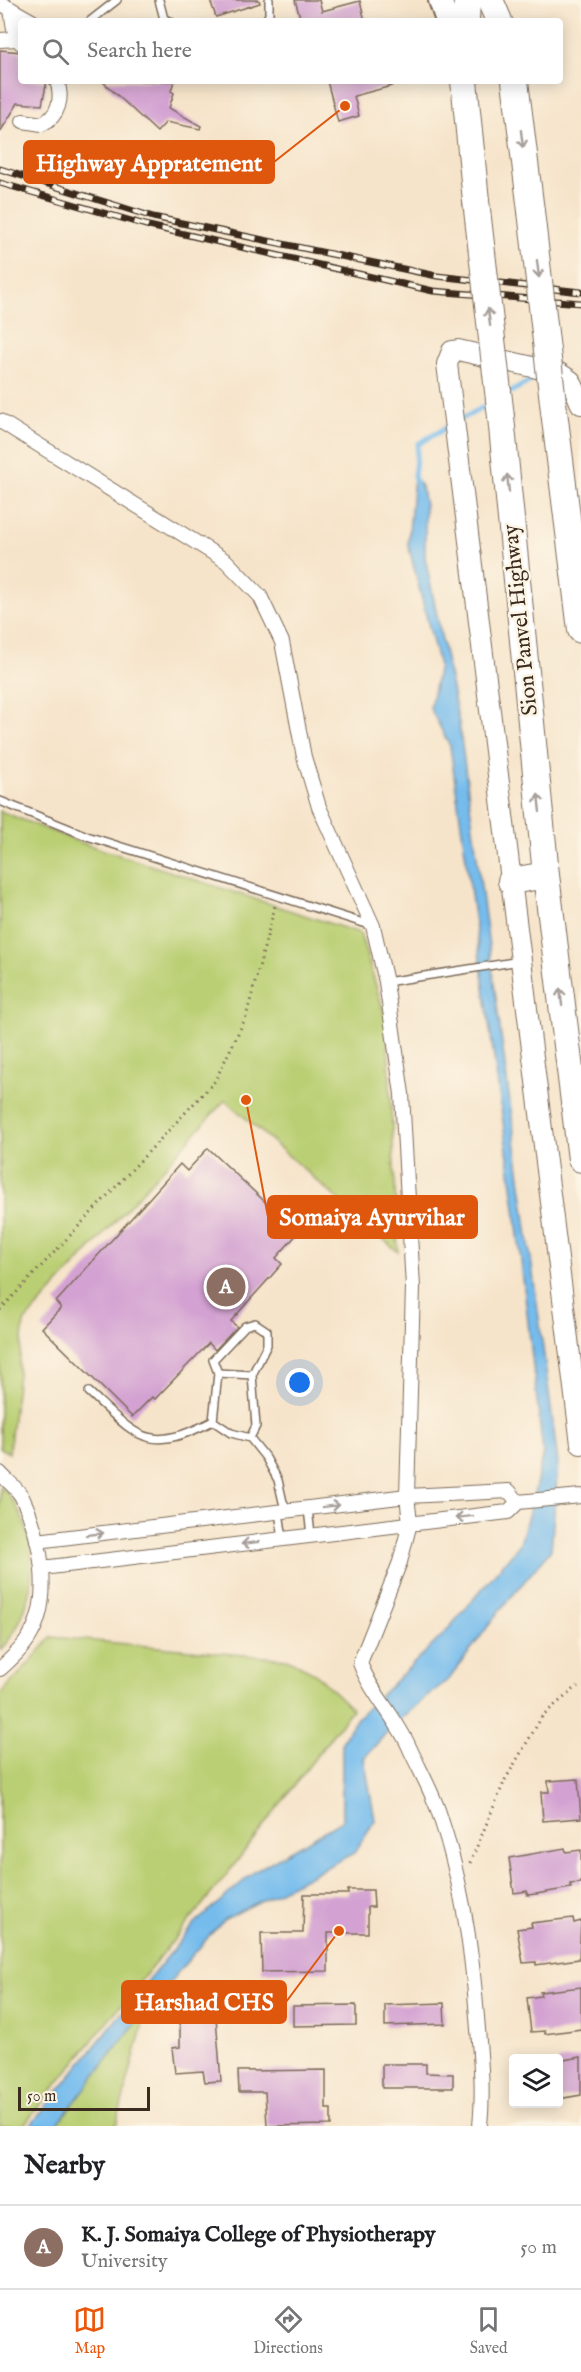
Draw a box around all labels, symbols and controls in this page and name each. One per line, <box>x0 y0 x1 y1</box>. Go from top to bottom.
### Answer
search box <box>18 18 563 84</box>
icon: search <box>39 35 72 68</box>
text: Search here <box>87 37 192 65</box>
one-way arrow <box>517 129 528 149</box>
callout: Highway Appratement <box>24 141 274 183</box>
text: Highway Appratement <box>36 149 263 180</box>
one-way arrow <box>532 259 543 278</box>
one-way arrow <box>484 307 495 327</box>
one-way arrow <box>502 474 513 494</box>
street label: Sion Panvel Highway <box>497 523 545 717</box>
one-way arrow <box>533 793 544 813</box>
one-way arrow <box>556 987 567 1007</box>
callout: Somaiya Ayurvihar <box>268 1196 477 1238</box>
text: Somaiya Ayurvihar <box>279 1203 465 1234</box>
pin: A <box>206 1264 246 1310</box>
your location <box>285 1368 314 1397</box>
one-way arrow <box>320 1500 340 1511</box>
one-way arrow <box>455 1512 475 1523</box>
one-way arrow <box>85 1529 105 1540</box>
one-way arrow <box>240 1537 260 1548</box>
callout: Harshad CHS <box>122 1981 286 2023</box>
text: Harshad CHS <box>134 1988 274 2019</box>
map controls <box>509 2054 563 2108</box>
button: layers <box>509 2054 563 2108</box>
scale bar <box>18 2084 150 2112</box>
text: 50 m <box>27 2087 56 2107</box>
text: Nearby <box>24 2149 105 2182</box>
text: K. J. Somaiya College of Physiotherapy <box>81 2221 436 2249</box>
text: A <box>37 2235 50 2260</box>
text: 50 m <box>520 2235 557 2260</box>
text: University <box>81 2249 168 2274</box>
tab: Map <box>73 2303 106 2359</box>
tab: Directions <box>253 2303 323 2359</box>
tab: Saved <box>470 2303 508 2359</box>

